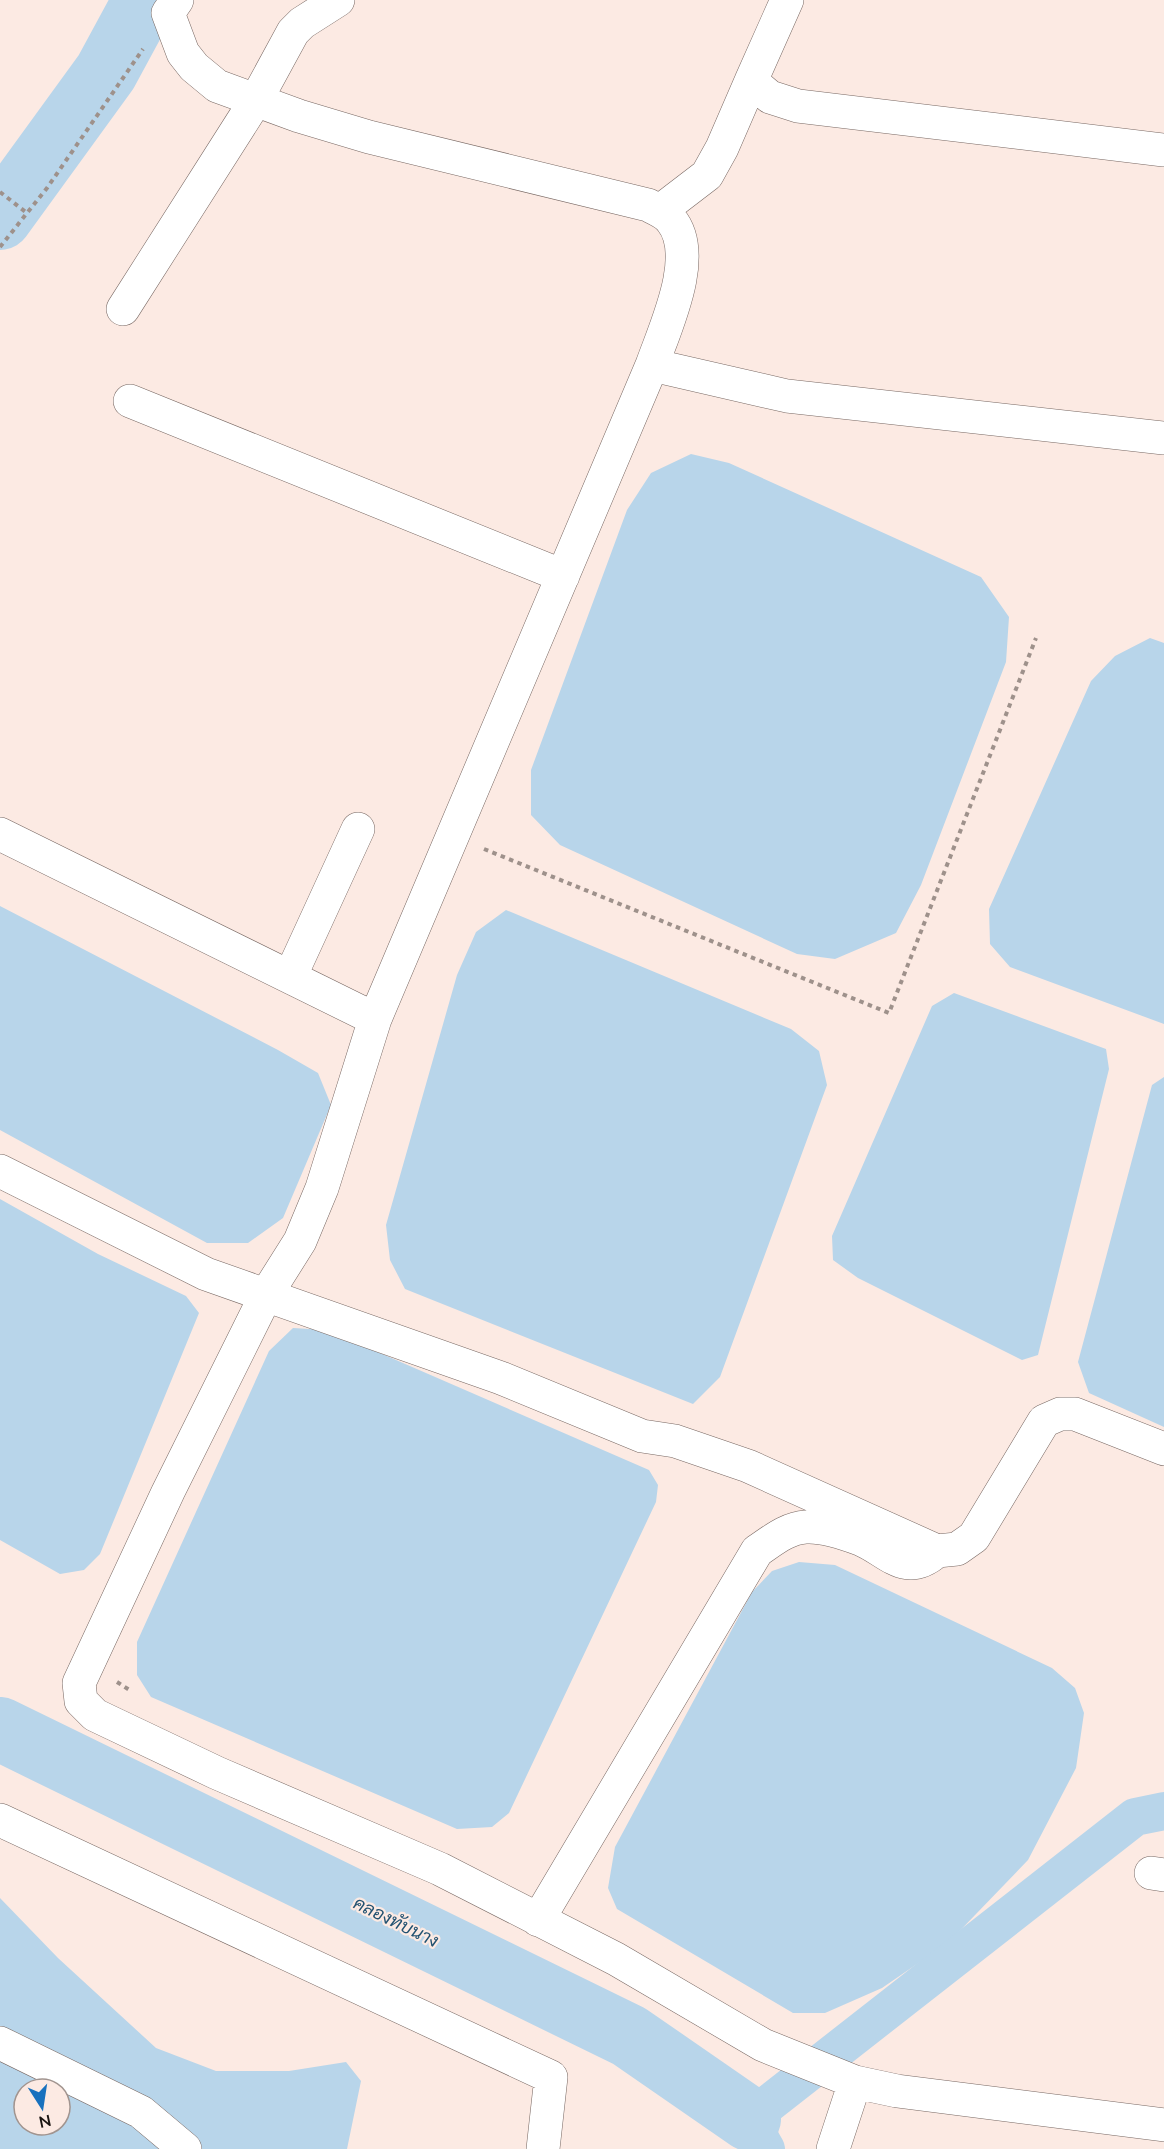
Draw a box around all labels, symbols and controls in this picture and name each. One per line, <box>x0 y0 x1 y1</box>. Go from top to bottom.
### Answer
water label: คลองทับนาง <box>350 1891 443 1952</box>
north arrow <box>12 2077 72 2137</box>
text: N <box>37 2111 53 2133</box>

